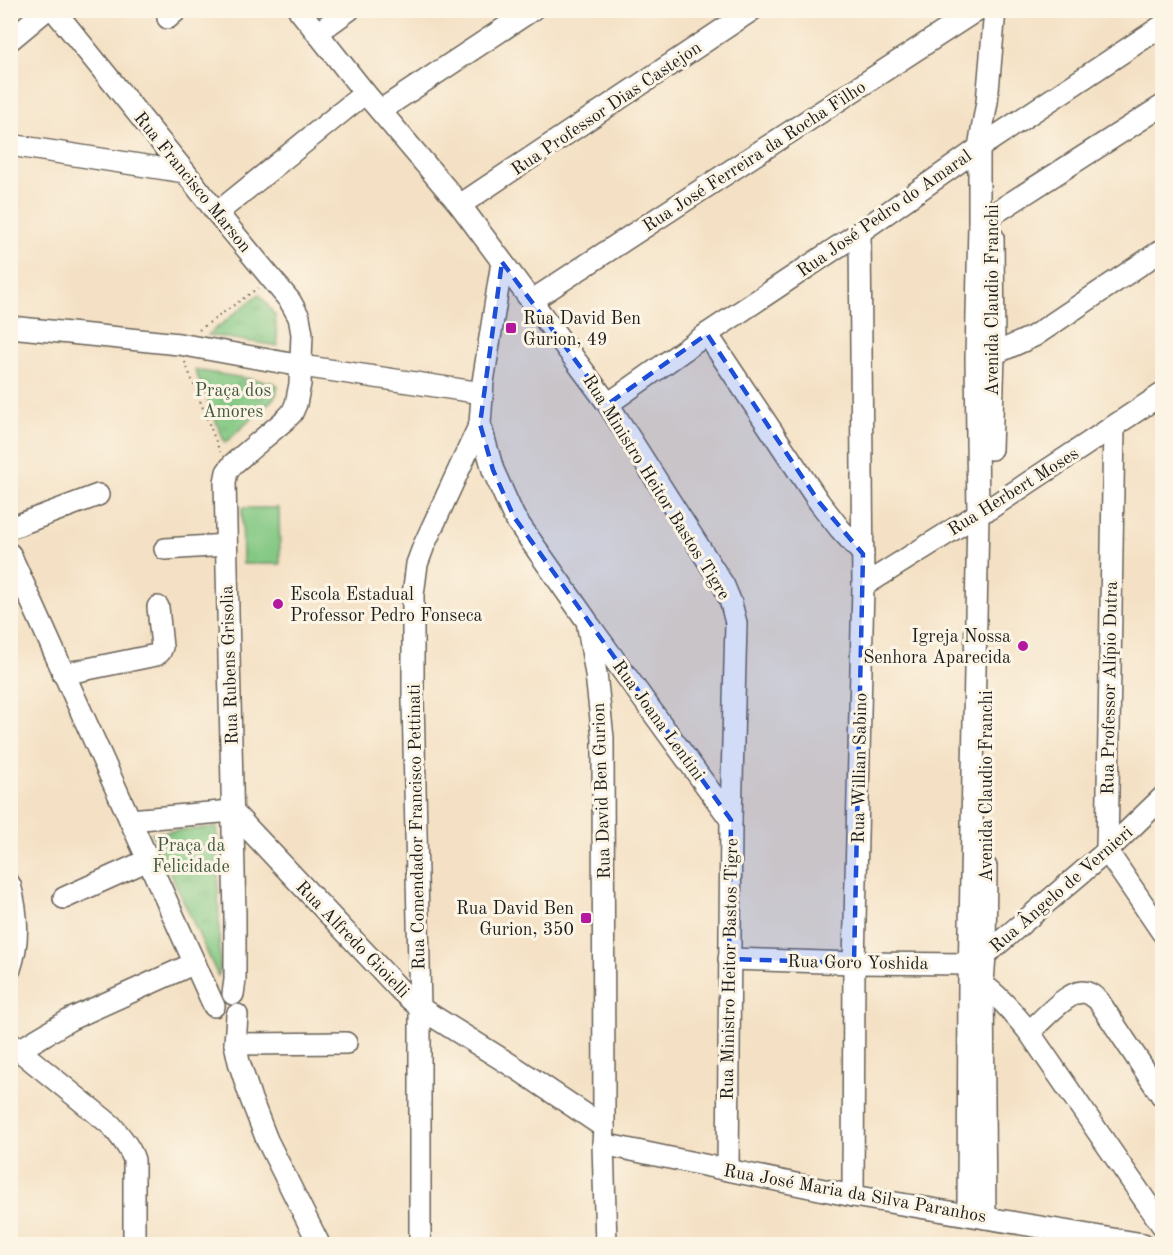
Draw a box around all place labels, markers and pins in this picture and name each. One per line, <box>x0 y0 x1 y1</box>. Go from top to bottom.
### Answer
place label: Rua David Ben Gurion, 49 <box>523 310 641 349</box>
marker: Rua David Ben Gurion, 49 <box>504 321 518 335</box>
place label: Escola Estadual Professor Pedro Fonseca <box>290 586 483 625</box>
marker: Escola Estadual Professor Pedro Fonseca <box>271 597 285 611</box>
place label: Igreja Nossa Senhora Aparecida <box>863 628 1011 667</box>
marker: Igreja Nossa Senhora Aparecida <box>1016 639 1030 653</box>
place label: Rua David Ben Gurion, 350 <box>456 900 574 939</box>
marker: Rua David Ben Gurion, 350 <box>579 911 593 925</box>

